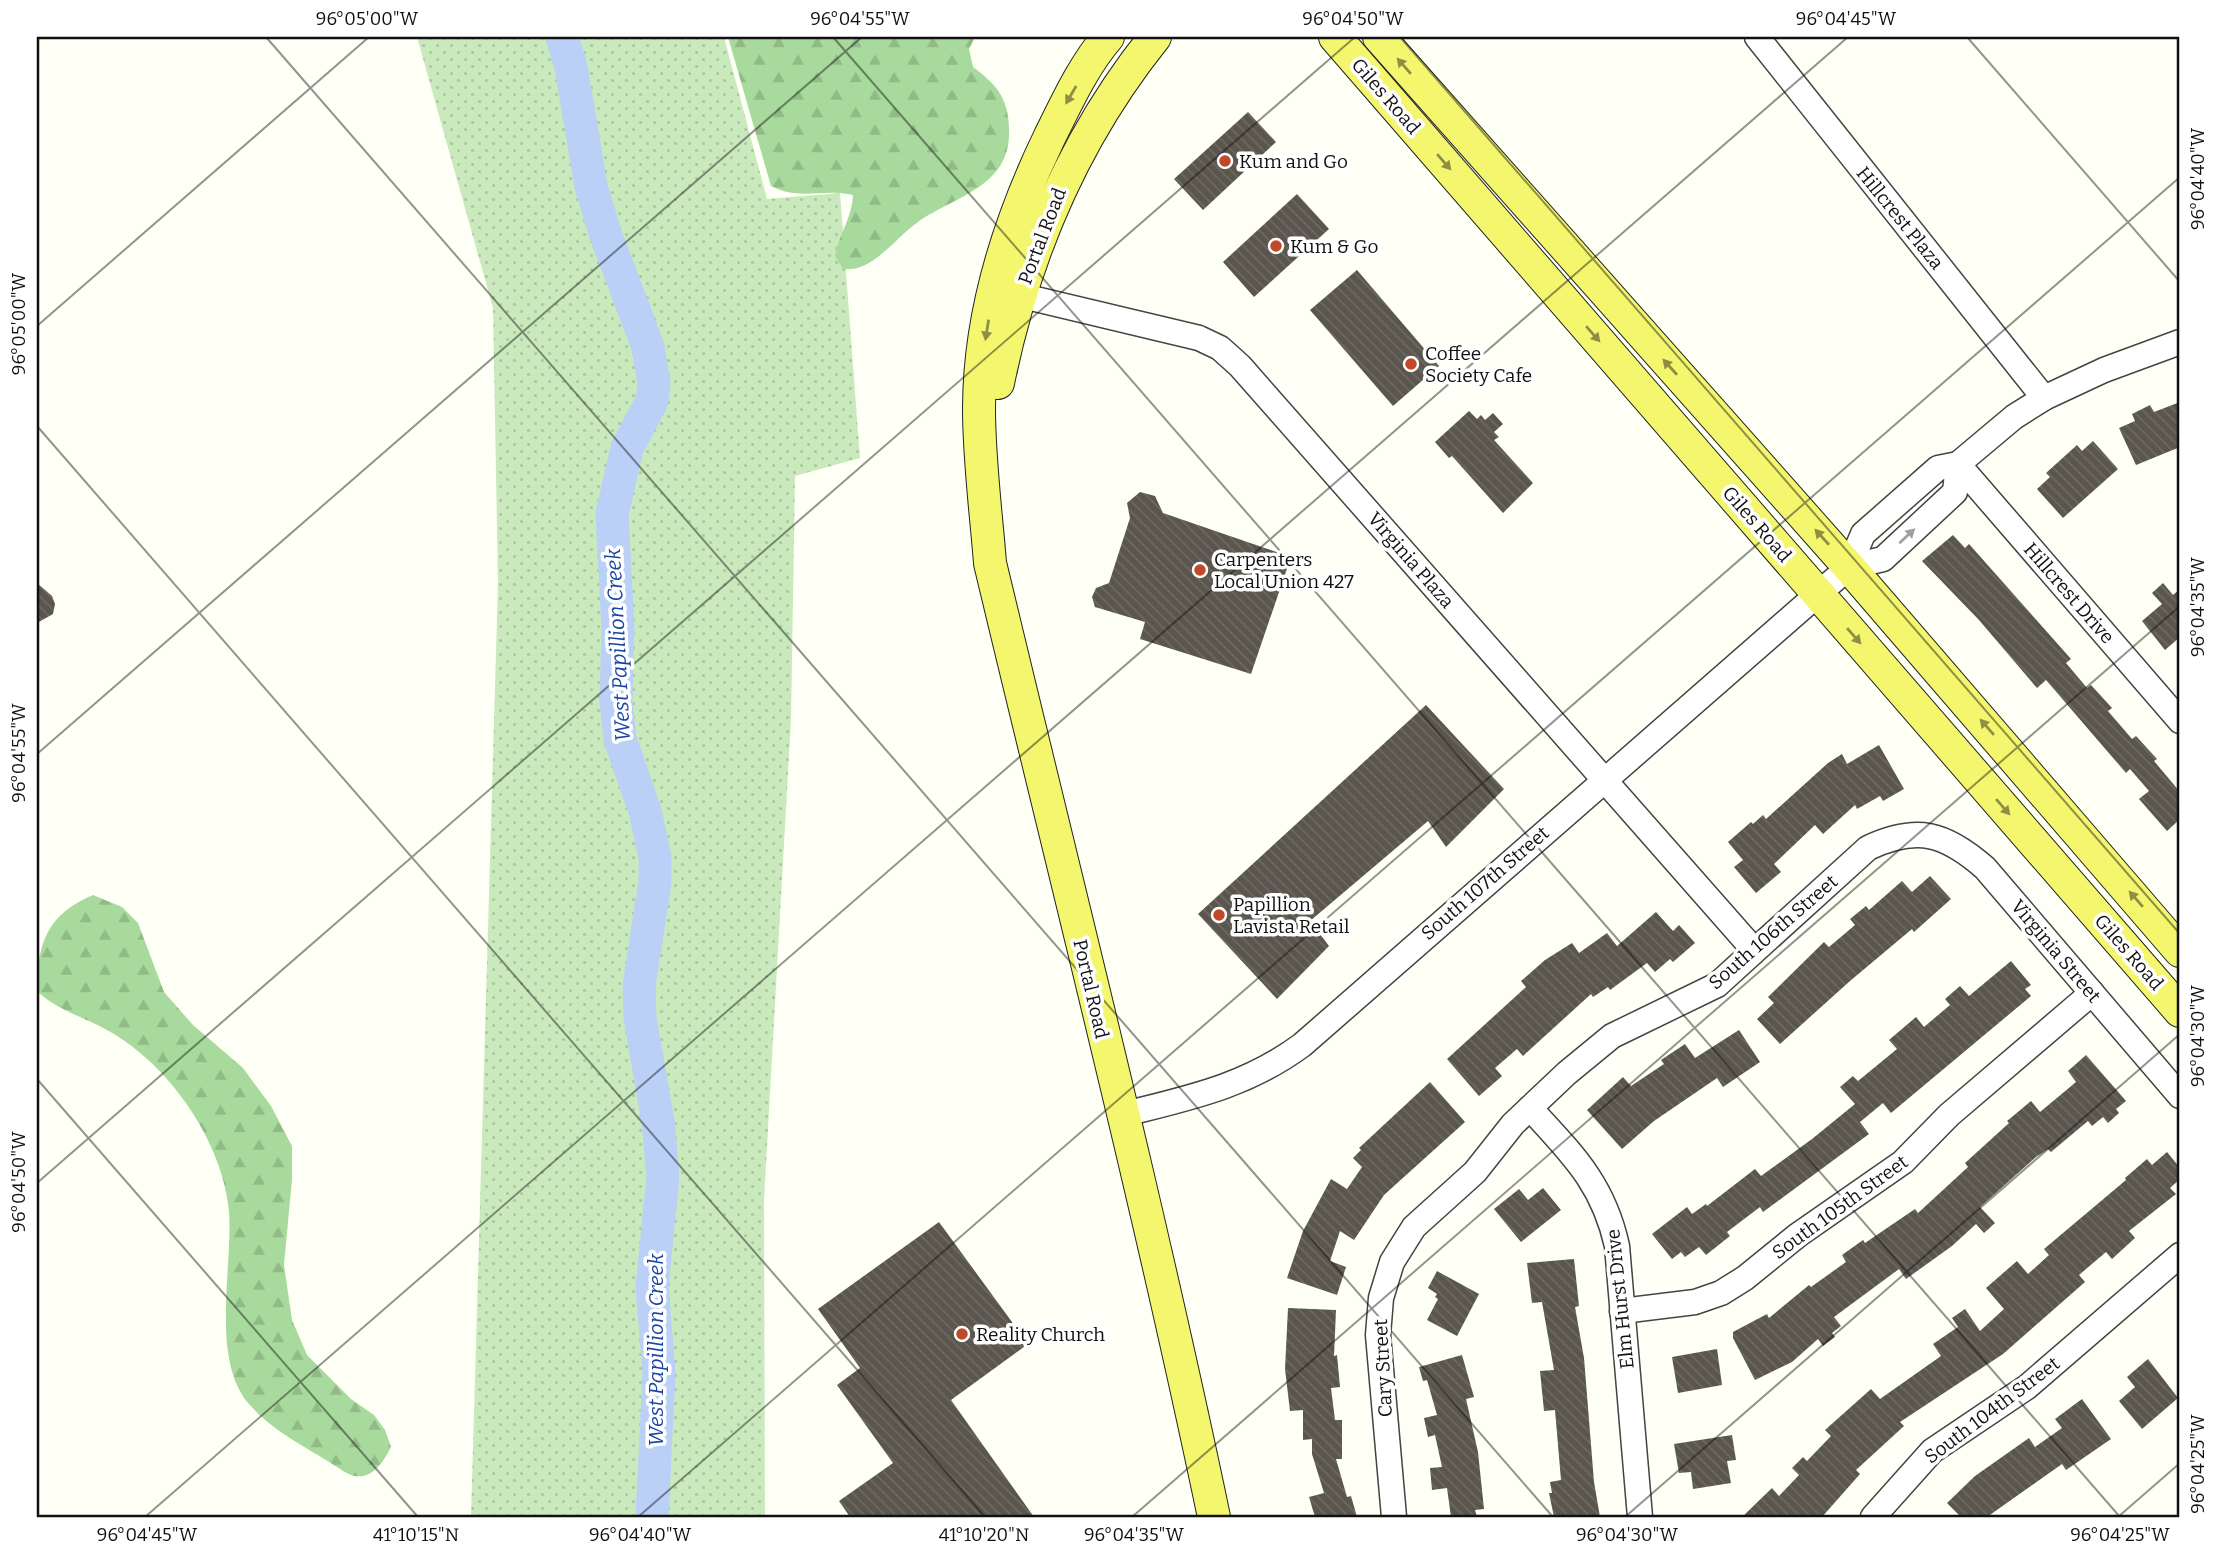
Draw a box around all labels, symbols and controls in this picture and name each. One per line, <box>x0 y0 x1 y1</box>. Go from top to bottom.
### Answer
text: 96°05'00"W <box>316 8 419 30</box>
text: 96°04'55"W <box>810 8 910 30</box>
text: 96°04'50"W <box>1302 8 1404 30</box>
text: 96°04'45"W <box>1796 8 1897 30</box>
street label: Giles Road <box>1347 53 1425 139</box>
one-way arrow <box>1396 57 1412 75</box>
one-way arrow <box>1065 85 1078 104</box>
text: 96°04'40"W <box>2187 127 2209 230</box>
place label: Kum and Go <box>1239 150 1348 173</box>
marker: Kum and Go <box>1217 153 1233 169</box>
one-way arrow <box>1436 153 1452 171</box>
street label: Hillcrest Plaza <box>1852 162 1949 274</box>
street label: Portal Road <box>1013 185 1071 287</box>
place label: Kum & Go <box>1290 235 1378 258</box>
marker: Kum & Go <box>1268 238 1284 254</box>
text: 96°05'00"W <box>8 272 30 375</box>
one-way arrow <box>981 319 992 341</box>
one-way arrow <box>1585 325 1600 342</box>
place label: Coffee Society Cafe <box>1425 342 1532 387</box>
marker: Coffee Society Cafe <box>1403 356 1419 372</box>
one-way arrow <box>1663 359 1679 376</box>
street label: Giles Road <box>1718 481 1796 567</box>
street label: Virginia Plaza <box>1363 507 1459 613</box>
one-way arrow <box>1815 528 1830 545</box>
one-way arrow <box>1898 528 1916 544</box>
street label: Hillcrest Drive <box>2019 538 2119 648</box>
water label: West Papillion Creek <box>600 547 636 742</box>
place label: Carpenters Local Union 427 <box>1214 548 1354 593</box>
text: 96°04'35"W <box>2187 556 2209 657</box>
marker: Carpenters Local Union 427 <box>1192 562 1208 578</box>
one-way arrow <box>1846 627 1861 644</box>
text: 96°04'55"W <box>8 703 30 803</box>
one-way arrow <box>1979 718 1995 736</box>
one-way arrow <box>1995 799 2010 816</box>
street label: South 107th Street <box>1416 821 1554 945</box>
street label: South 106th Street <box>1704 870 1842 994</box>
one-way arrow <box>2128 890 2144 908</box>
place label: Papillion Lavista Retail <box>1233 893 1349 938</box>
street label: Virginia Street <box>2006 895 2106 1007</box>
marker: Papillion Lavista Retail <box>1211 907 1227 923</box>
street label: Giles Road <box>2090 909 2168 995</box>
street label: Portal Road <box>1068 937 1114 1041</box>
text: 96°04'30"W <box>2187 984 2209 1087</box>
text: 96°04'50"W <box>8 1131 30 1233</box>
street label: South 105th Street <box>1768 1150 1912 1264</box>
street label: Elm Hurst Drive <box>1601 1228 1639 1370</box>
water label: West Papillion Creek <box>643 1253 669 1447</box>
street label: Cary Street <box>1369 1318 1397 1418</box>
place label: Reality Church <box>976 1323 1105 1346</box>
marker: Reality Church <box>954 1326 970 1342</box>
street label: South 104th Street <box>1920 1352 2064 1468</box>
text: 96°04'25"W <box>2187 1414 2209 1514</box>
text: 96°04'45"W <box>97 1524 198 1546</box>
text: 41°10'15"N <box>373 1524 459 1546</box>
text: 96°04'40"W <box>589 1524 692 1546</box>
text: 41°10'20"N <box>939 1524 1029 1546</box>
text: 96°04'35"W <box>1084 1524 1185 1546</box>
text: 96°04'30"W <box>1576 1524 1679 1546</box>
text: 96°04'25"W <box>2070 1524 2170 1546</box>

